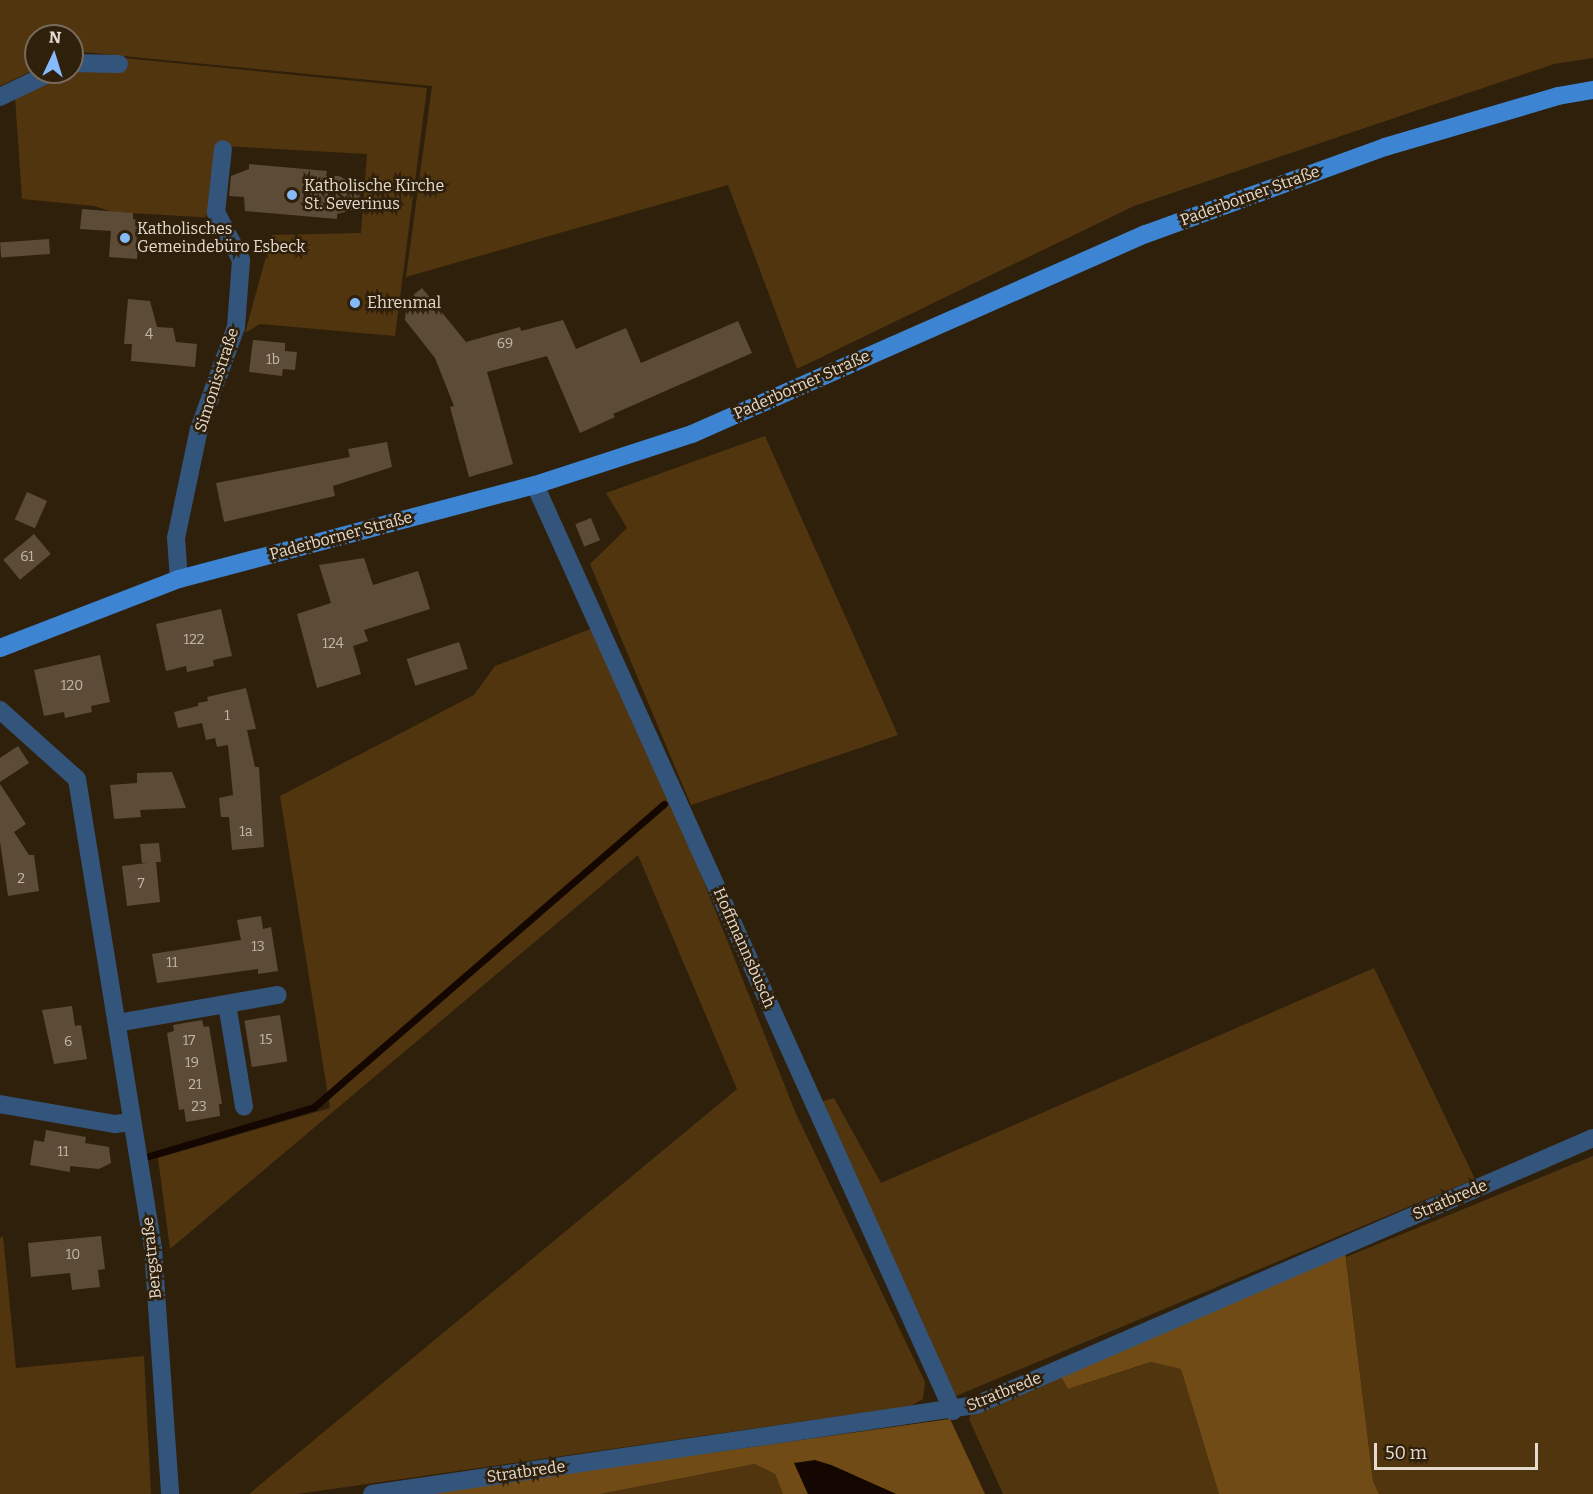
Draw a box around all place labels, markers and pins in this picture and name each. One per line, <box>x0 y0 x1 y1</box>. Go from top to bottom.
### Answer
place label: Katholische Kirche St. Severinus <box>304 176 444 214</box>
marker: Katholische Kirche St. Severinus <box>285 188 299 202</box>
place label: Katholisches Gemeindebüro Esbeck <box>137 219 305 257</box>
marker: Katholisches Gemeindebüro Esbeck <box>118 231 132 245</box>
place label: Ehrenmal <box>367 293 441 313</box>
marker: Ehrenmal <box>348 296 362 310</box>

